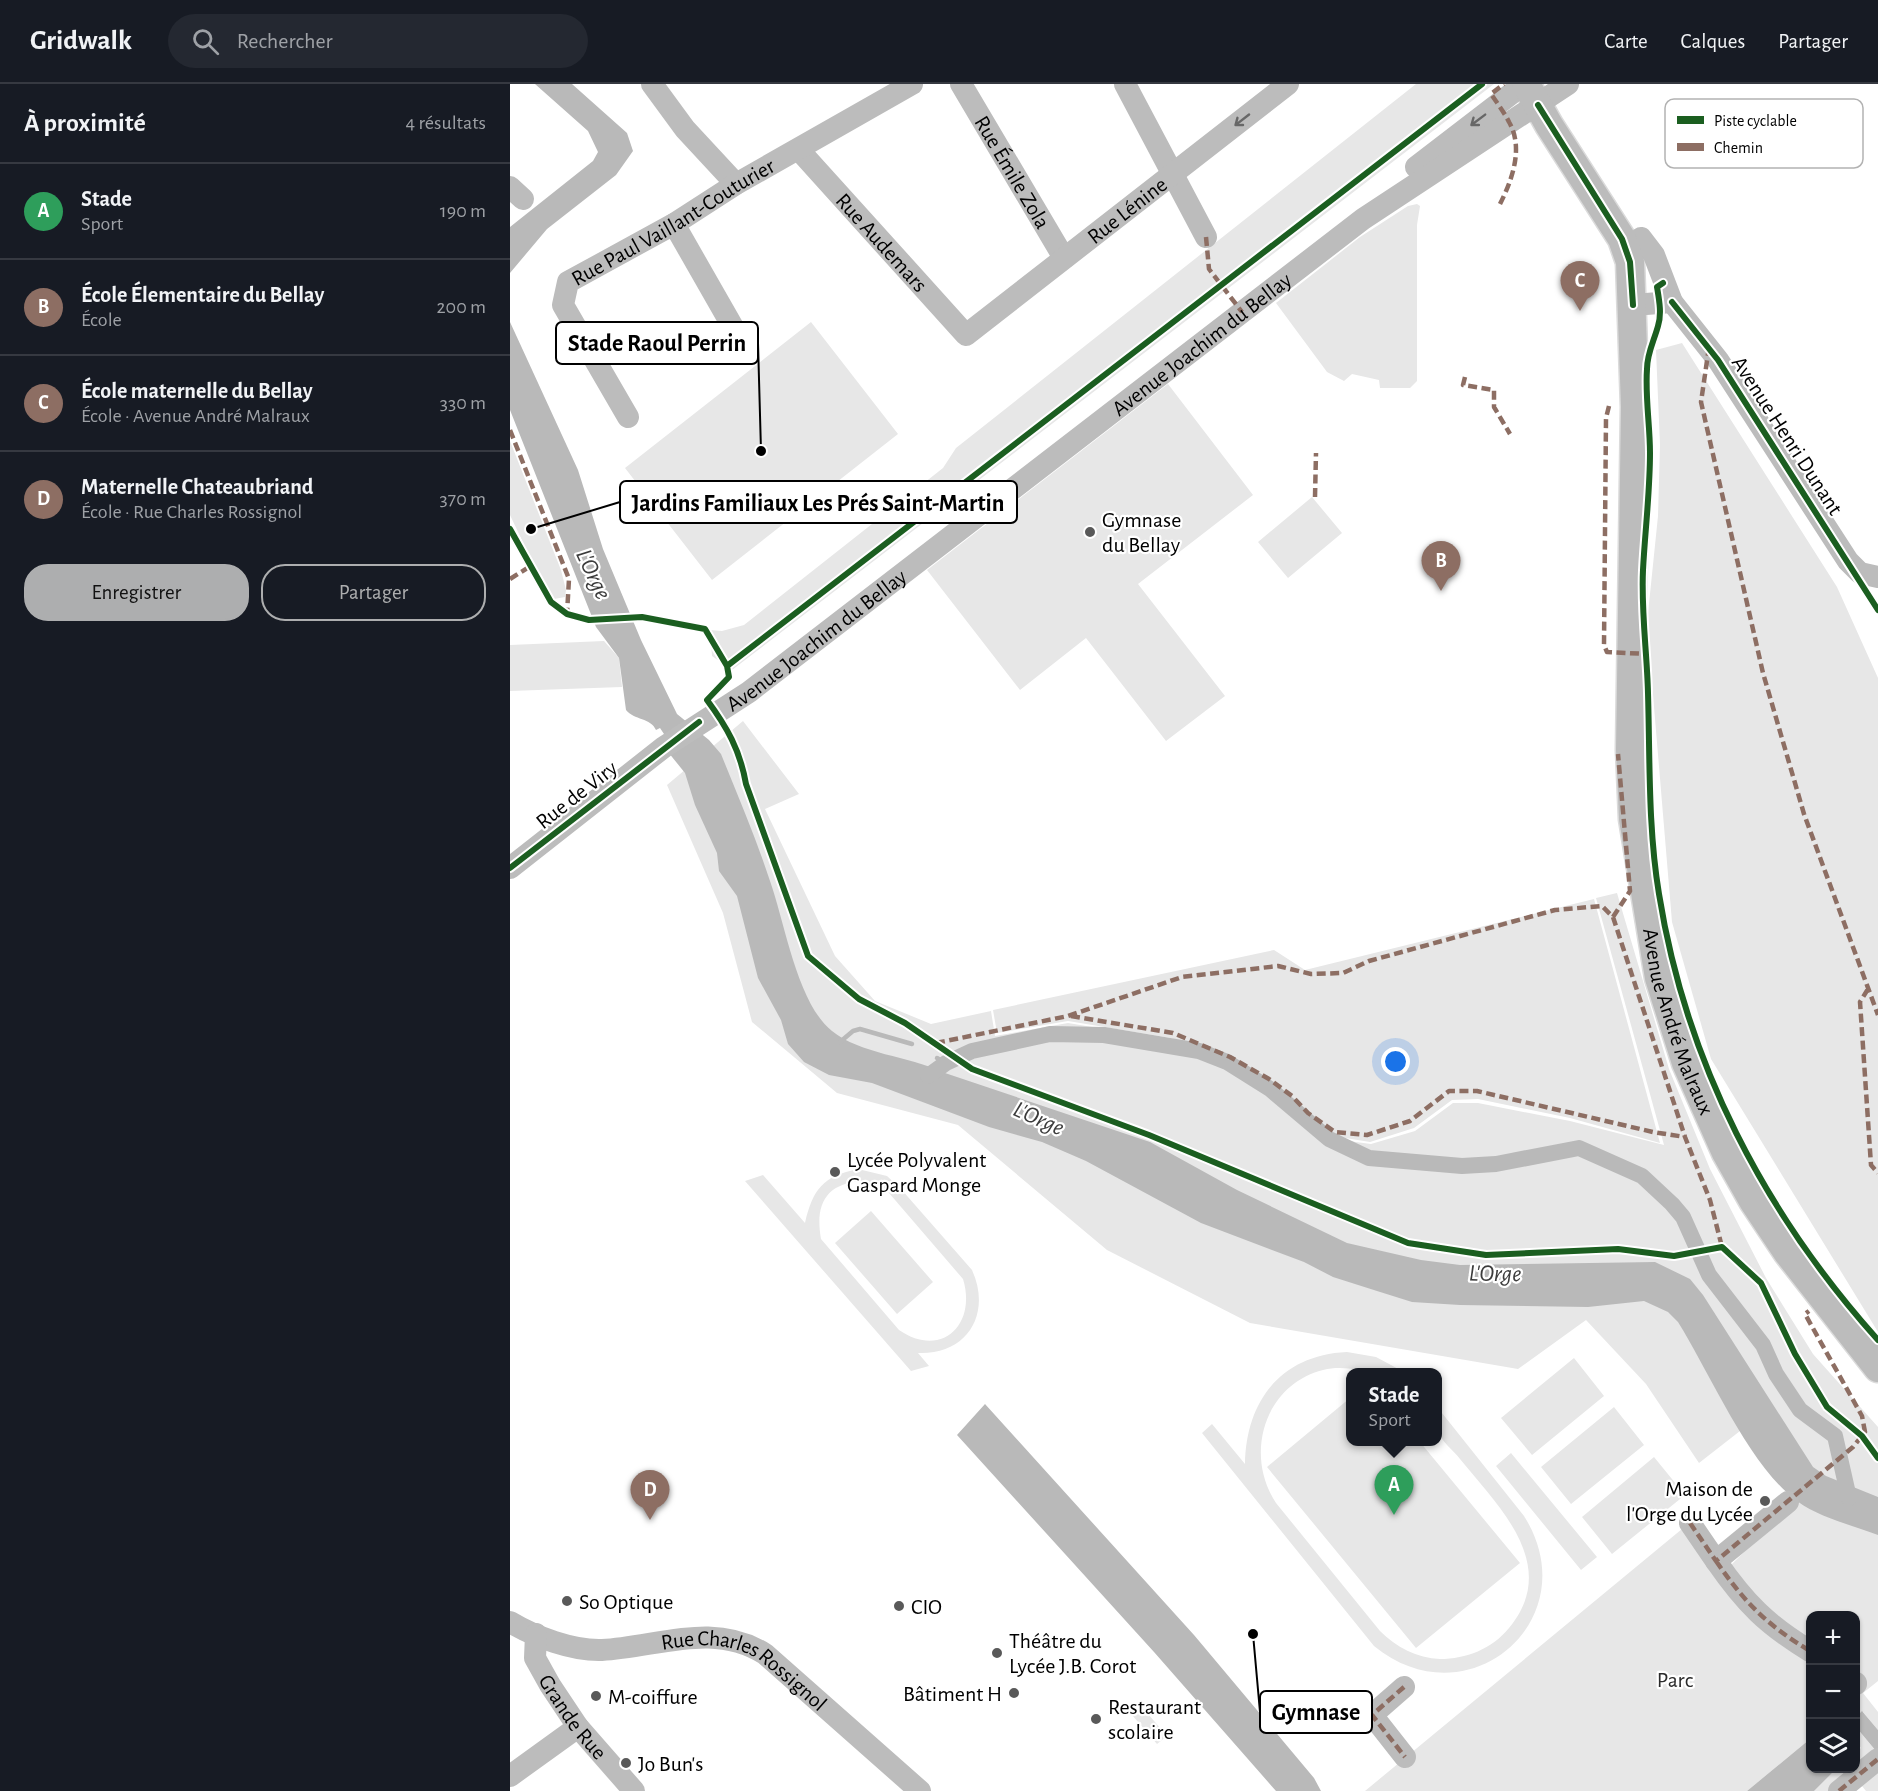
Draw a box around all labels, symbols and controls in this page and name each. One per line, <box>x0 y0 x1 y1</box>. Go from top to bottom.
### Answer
search box <box>168 14 588 68</box>
icon: search <box>189 25 222 58</box>
text: Gridwalk <box>30 27 132 55</box>
text: Rechercher <box>237 30 333 52</box>
text: Carte <box>1604 31 1648 52</box>
text: Calques <box>1681 31 1745 52</box>
text: Partager <box>1778 31 1848 52</box>
legend <box>1665 99 1863 168</box>
text: À proximité <box>24 110 146 136</box>
street label: Rue Émile Zola <box>970 112 1054 232</box>
text: 4 résultats <box>405 113 486 133</box>
one-way arrow <box>1470 113 1486 126</box>
text: Piste cyclable <box>1714 113 1797 130</box>
one-way arrow <box>1234 114 1250 127</box>
text: Chemin <box>1714 140 1763 156</box>
street label: Rue Paul Vaillant-Couturier <box>568 155 778 290</box>
street label: Rue Lénine <box>1083 173 1171 248</box>
text: Stade <box>81 188 132 210</box>
street label: Rue Audemars <box>831 189 931 296</box>
text: A <box>38 201 50 221</box>
text: 190 m <box>440 201 486 221</box>
text: Sport <box>81 214 123 234</box>
pin: C <box>1560 262 1600 311</box>
street label: Avenue Joachim du Bellay <box>1108 268 1296 420</box>
text: École Élementaire du Bellay <box>81 284 324 306</box>
text: B <box>38 297 49 317</box>
text: 200 m <box>436 297 486 317</box>
text: École <box>81 310 122 330</box>
callout: Stade Raoul Perrin <box>556 322 758 364</box>
text: Stade Raoul Perrin <box>568 332 746 356</box>
street label: Avenue Henri Dunant <box>1728 352 1847 519</box>
text: École maternelle du Bellay <box>81 380 313 402</box>
text: C <box>38 393 49 413</box>
text: 330 m <box>440 393 486 413</box>
text: École · Avenue André Malraux <box>81 406 310 426</box>
text: Maternelle Chateaubriand <box>81 476 313 498</box>
callout: Jardins Familiaux Les Prés Saint-Martin <box>620 481 1017 523</box>
text: D <box>37 489 50 509</box>
text: 370 m <box>440 489 486 509</box>
text: Jardins Familiaux Les Prés Saint-Martin <box>632 492 1004 516</box>
text: École · Rue Charles Rossignol <box>81 502 302 522</box>
place label: Gymnase du Bellay <box>1102 509 1181 556</box>
marker: Gymnase du Bellay <box>1083 525 1097 539</box>
pin: B <box>1422 542 1460 591</box>
water label: L'Orge <box>571 545 615 603</box>
button: Enregistrer <box>24 564 249 621</box>
button: Partager <box>261 564 486 621</box>
street label: Avenue Joachim du Bellay <box>723 565 911 716</box>
street label: Rue de Viry <box>532 756 622 833</box>
street label: Avenue André Malraux <box>1639 927 1718 1119</box>
your location <box>1381 1047 1410 1076</box>
water label: L'Orge <box>1010 1097 1068 1141</box>
place label: Lycée Polyvalent Gaspard Monge <box>847 1149 986 1196</box>
marker: Lycée Polyvalent Gaspard Monge <box>828 1165 842 1179</box>
water label: L'Orge <box>1468 1262 1522 1286</box>
popup <box>1346 1368 1442 1446</box>
text: Stade <box>1369 1384 1419 1406</box>
text: Sport <box>1369 1410 1411 1430</box>
pin: A <box>1374 1466 1414 1515</box>
pin: D <box>630 1470 670 1520</box>
place label: Maison de l'Orge du Lycée <box>1626 1478 1753 1525</box>
marker: Maison de l'Orge du Lycée <box>1758 1494 1772 1508</box>
place label: So Optique <box>579 1591 673 1613</box>
marker: So Optique <box>560 1594 574 1608</box>
place label: CIO <box>911 1596 942 1618</box>
marker: CIO <box>892 1599 906 1613</box>
map controls <box>1806 1611 1860 1773</box>
button: + <box>1806 1611 1860 1665</box>
street label: Rue Charles Rossignol <box>659 1627 831 1715</box>
place label: Théâtre du Lycée J.B. Corot <box>1009 1630 1136 1677</box>
marker: Théâtre du Lycée J.B. Corot <box>990 1646 1004 1660</box>
button: − <box>1806 1665 1860 1719</box>
park label: Parc <box>1657 1669 1694 1691</box>
street label: Grande Rue <box>534 1671 611 1764</box>
place label: Bâtiment H <box>903 1683 1002 1705</box>
place label: M-coiffure <box>608 1686 698 1708</box>
marker: Bâtiment H <box>1007 1686 1021 1700</box>
marker: M-coiffure <box>589 1689 603 1703</box>
callout: Gymnase <box>1260 1691 1372 1733</box>
place label: Restaurant scolaire <box>1108 1696 1201 1743</box>
text: Gymnase <box>1272 1701 1360 1725</box>
marker: Restaurant scolaire <box>1089 1712 1103 1726</box>
button: layers <box>1806 1719 1860 1773</box>
place label: Jo Bun's <box>638 1753 703 1775</box>
marker: Jo Bun's <box>619 1756 633 1770</box>

